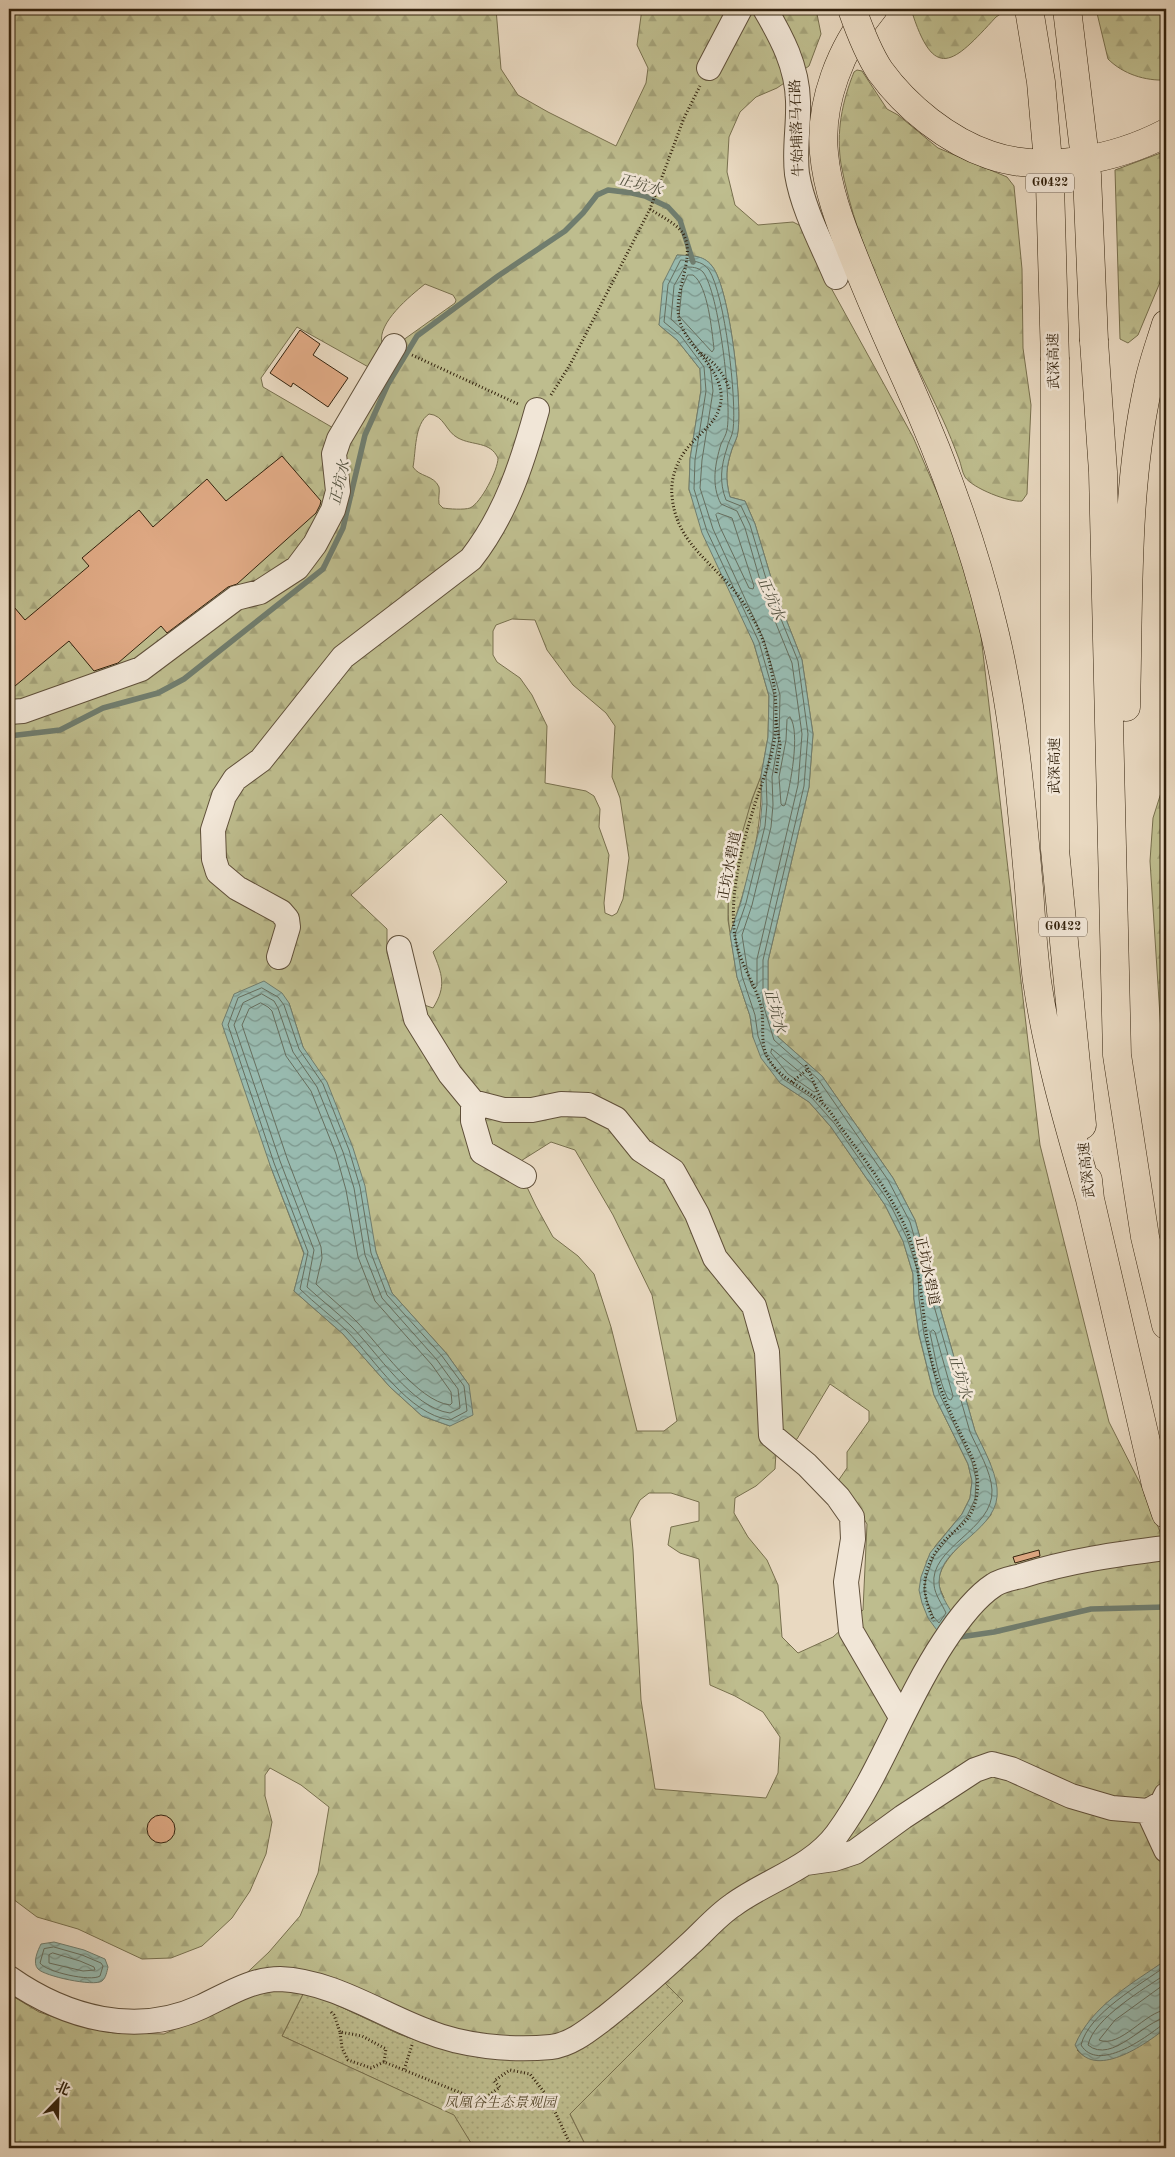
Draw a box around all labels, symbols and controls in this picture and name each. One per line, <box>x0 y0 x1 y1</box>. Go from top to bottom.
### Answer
street label: 牛始埔落马石路 <box>787 79 806 177</box>
water label: 正坑水 <box>616 171 666 200</box>
road number: G0422 <box>1026 174 1074 192</box>
street label: 武深高速 <box>1046 333 1061 389</box>
water label: 正坑水 <box>327 457 354 507</box>
water label: 正坑水 <box>754 575 789 624</box>
street label: 武深高速 <box>1047 738 1062 794</box>
street label: 正坑水碧道 <box>715 830 744 902</box>
road number: G0422 <box>1039 918 1087 936</box>
water label: 正坑水 <box>761 987 790 1037</box>
street label: 武深高速 <box>1076 1141 1097 1199</box>
street label: 正坑水碧道 <box>913 1235 942 1307</box>
water label: 正坑水 <box>945 1353 975 1403</box>
north arrow <box>32 2074 82 2124</box>
text: 北 <box>54 2079 72 2098</box>
park label: 凤凰谷生态景观园 <box>444 2095 558 2110</box>

